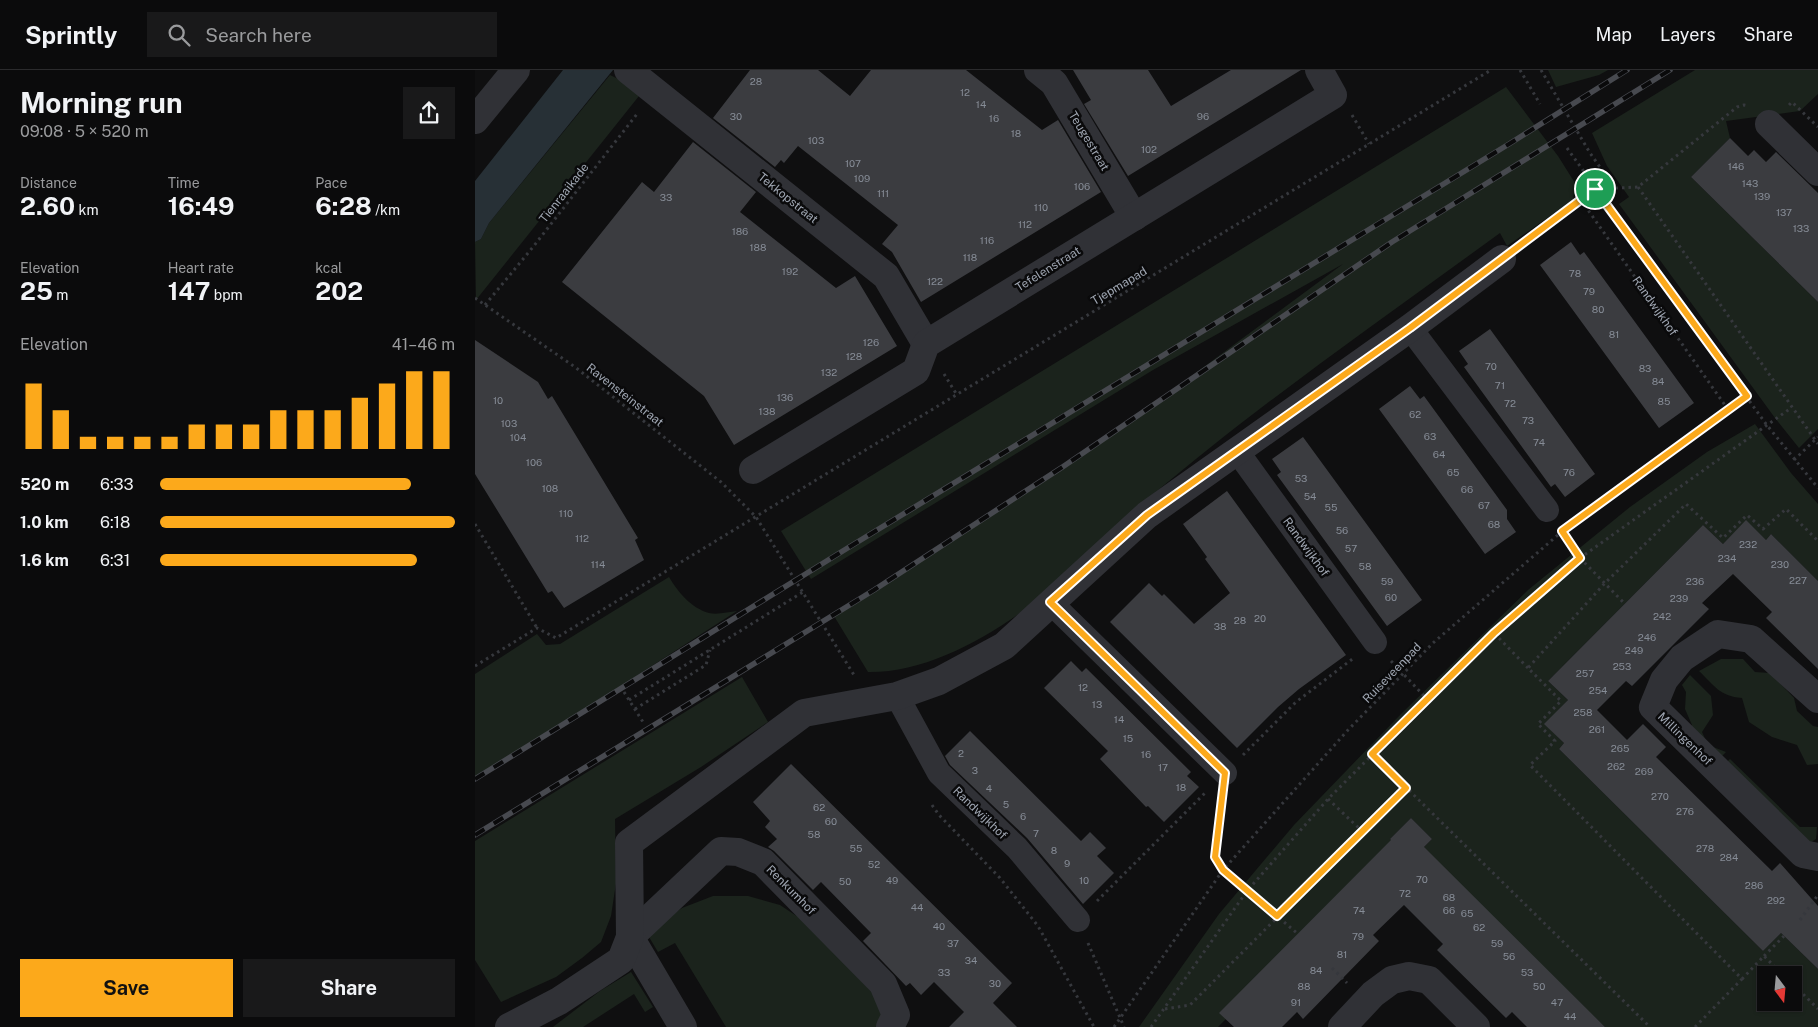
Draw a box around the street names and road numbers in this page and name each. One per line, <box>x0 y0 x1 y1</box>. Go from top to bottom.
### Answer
street label: Teugestraat <box>1066 109 1112 174</box>
street label: Tienraaikade <box>536 160 592 226</box>
street label: Tekkopstraat <box>755 170 821 227</box>
street label: Tefelenstraat <box>1013 243 1083 295</box>
street label: Tjepmapad <box>1089 264 1149 308</box>
street label: Randwijkhof <box>1629 274 1681 339</box>
street label: Ravensteinstraat <box>584 361 667 430</box>
street label: Randwijkhof <box>1280 515 1332 579</box>
street label: Ruiseveenpad <box>1360 640 1424 706</box>
street label: Millingenhof <box>1655 710 1715 768</box>
street label: Randwijkhof <box>950 784 1010 842</box>
street label: Renkumhof <box>763 862 819 918</box>

